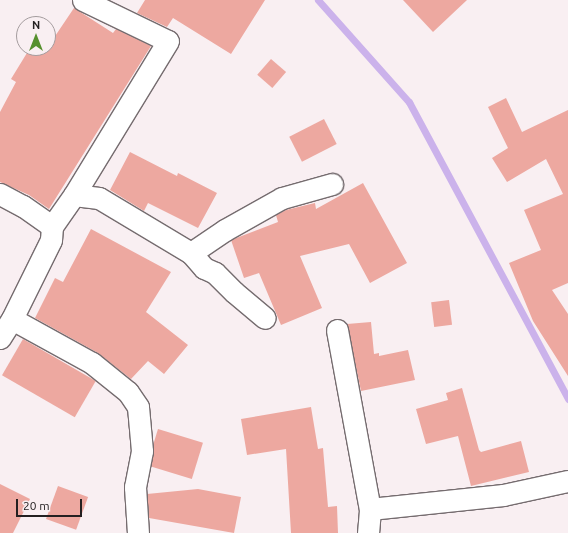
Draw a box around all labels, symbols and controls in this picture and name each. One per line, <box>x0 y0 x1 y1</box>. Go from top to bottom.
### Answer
north arrow <box>16 16 56 56</box>
text: N <box>32 19 40 31</box>
scale bar <box>18 491 84 517</box>
text: 20 m <box>23 499 50 512</box>

